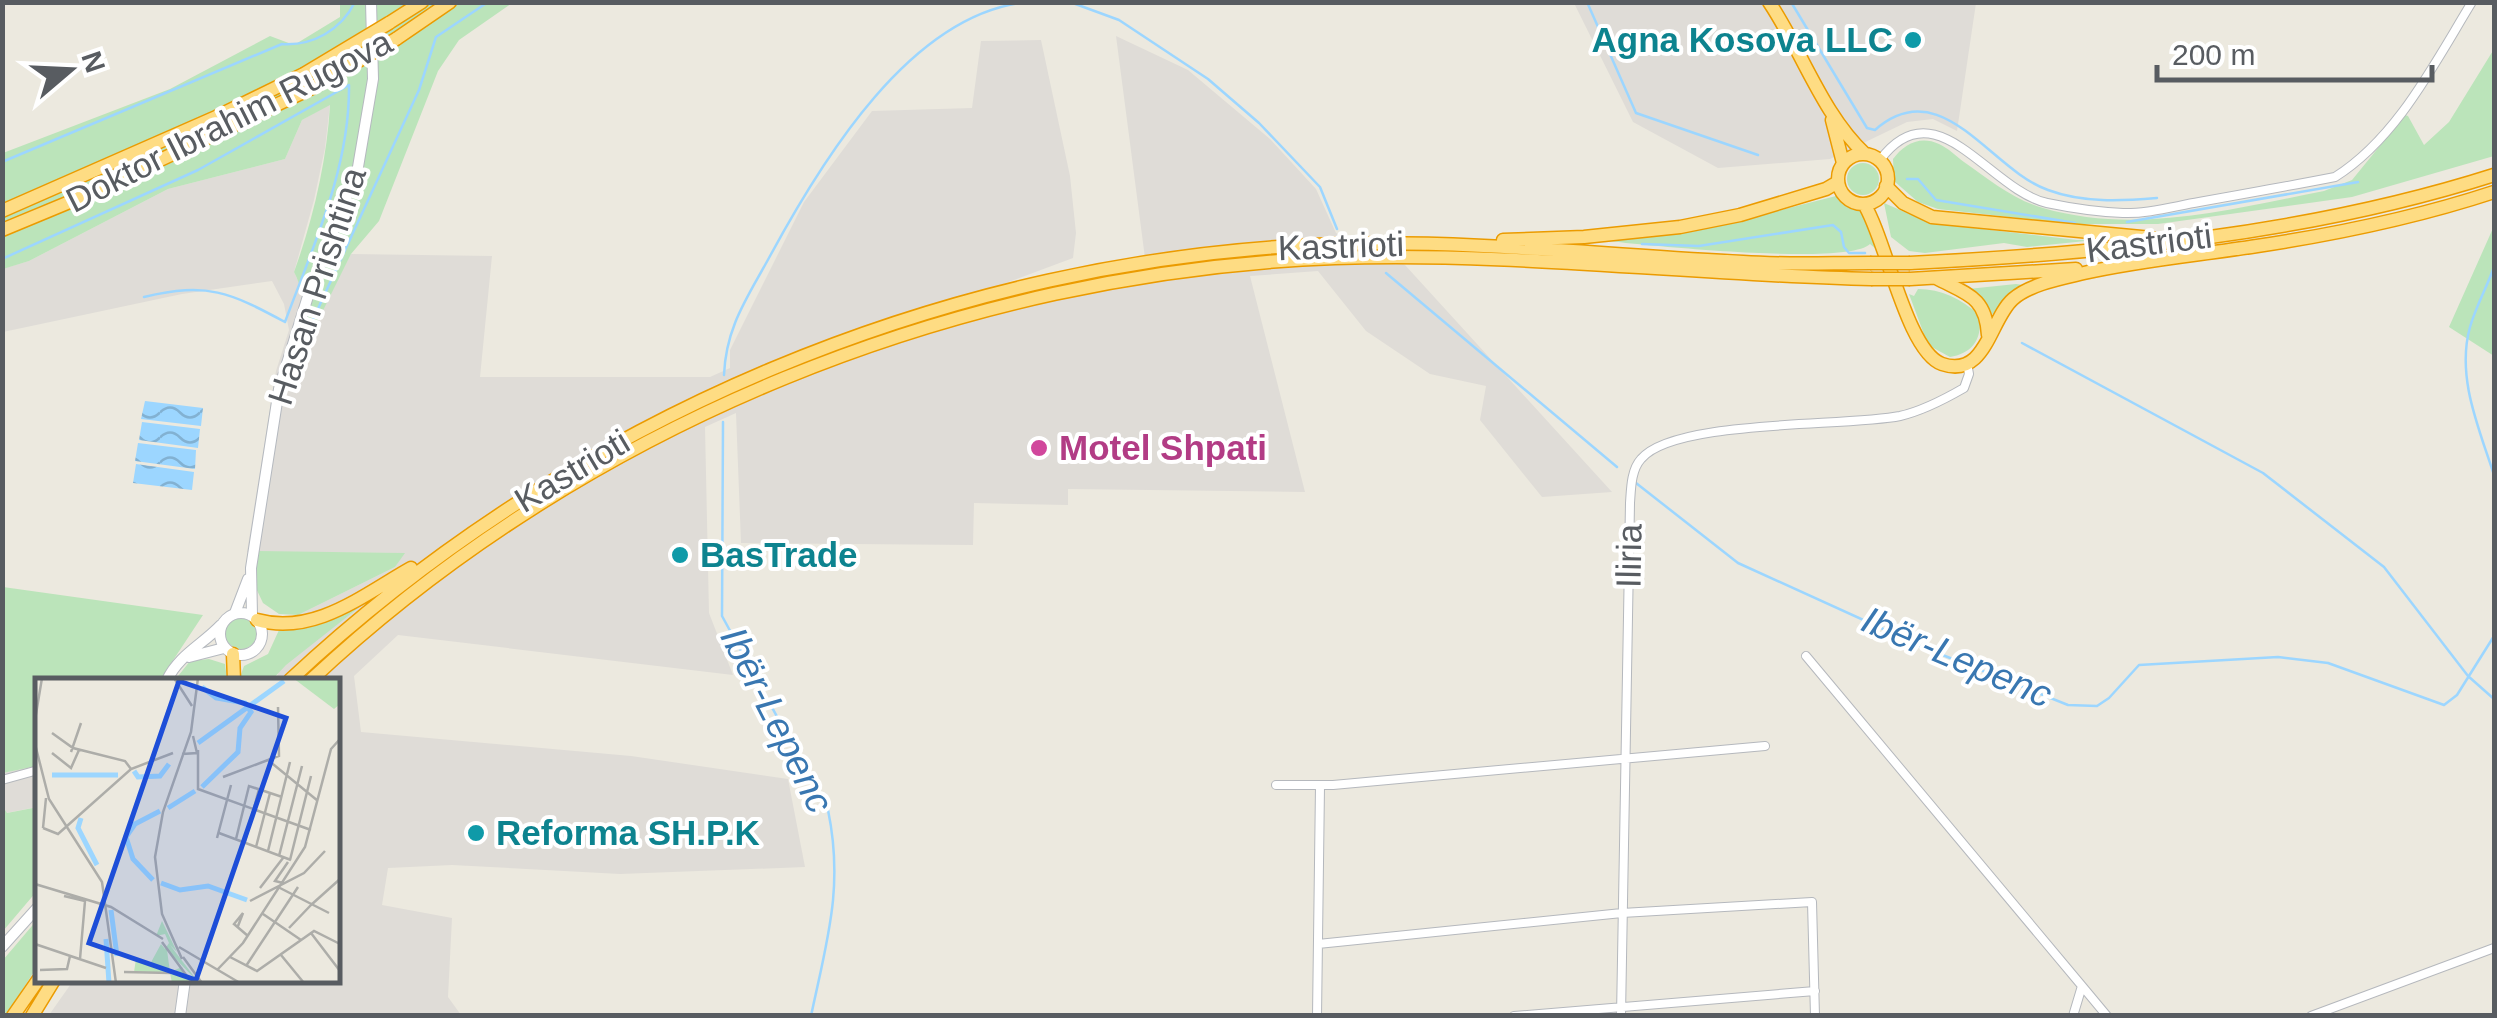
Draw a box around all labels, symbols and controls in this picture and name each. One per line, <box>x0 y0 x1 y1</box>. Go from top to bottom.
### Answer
north arrow <box>20 20 120 120</box>
place label: Agna Kosova LLC <box>1592 20 1893 59</box>
scale bar <box>2157 20 2432 82</box>
street label: Doktor Ibrahim Rugova <box>60 21 398 220</box>
marker: Agna Kosova LLC <box>1902 29 1924 51</box>
text: 200 m <box>2172 38 2255 71</box>
text: N <box>75 47 111 77</box>
street label: Hasan Prishtina <box>260 162 373 409</box>
street label: Kastrioti <box>2084 215 2214 270</box>
street label: Kastrioti <box>1277 224 1405 267</box>
street label: Kastrioti <box>508 421 636 520</box>
place label: Motel Shpati <box>1059 428 1267 467</box>
marker: Motel Shpati <box>1028 437 1050 459</box>
street label: Iliria <box>1608 523 1649 588</box>
place label: BasTrade <box>700 535 858 574</box>
marker: BasTrade <box>669 544 691 566</box>
water label: Ibër-Lepenc <box>1856 598 2058 716</box>
water label: Ibër-Lepenc <box>712 620 842 820</box>
inset map <box>35 678 340 983</box>
place label: Reforma SH.P.K <box>496 813 760 852</box>
marker: Reforma SH.P.K <box>465 822 487 844</box>

